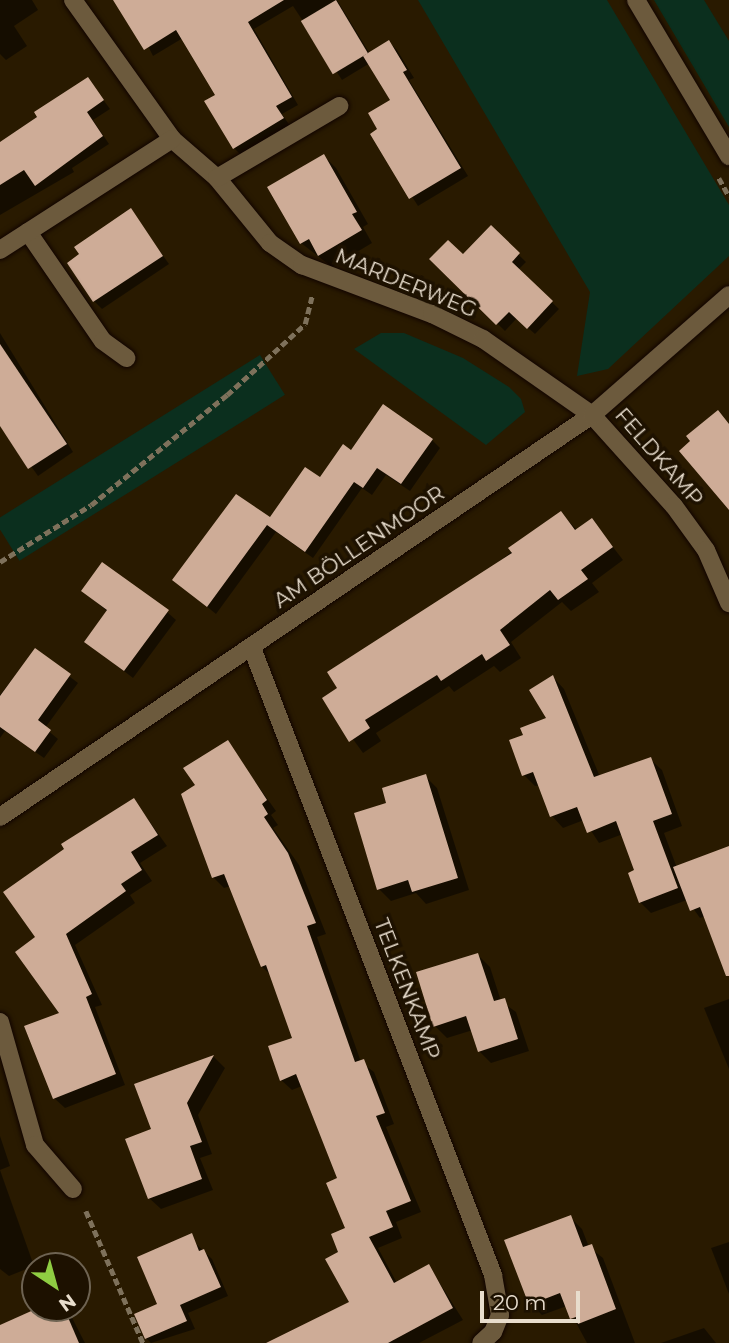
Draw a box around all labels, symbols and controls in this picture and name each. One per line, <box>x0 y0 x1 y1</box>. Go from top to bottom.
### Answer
street label: MARDERWEG <box>332 243 480 323</box>
street label: FELDKAMP <box>610 403 708 511</box>
street label: AM BÖLLENMOOR <box>269 481 449 613</box>
street label: TELKENKAMP <box>369 915 445 1063</box>
north arrow <box>21 1252 91 1322</box>
scale bar <box>484 1276 584 1320</box>
text: N <box>54 1289 80 1317</box>
text: 20 m <box>493 1290 547 1315</box>

